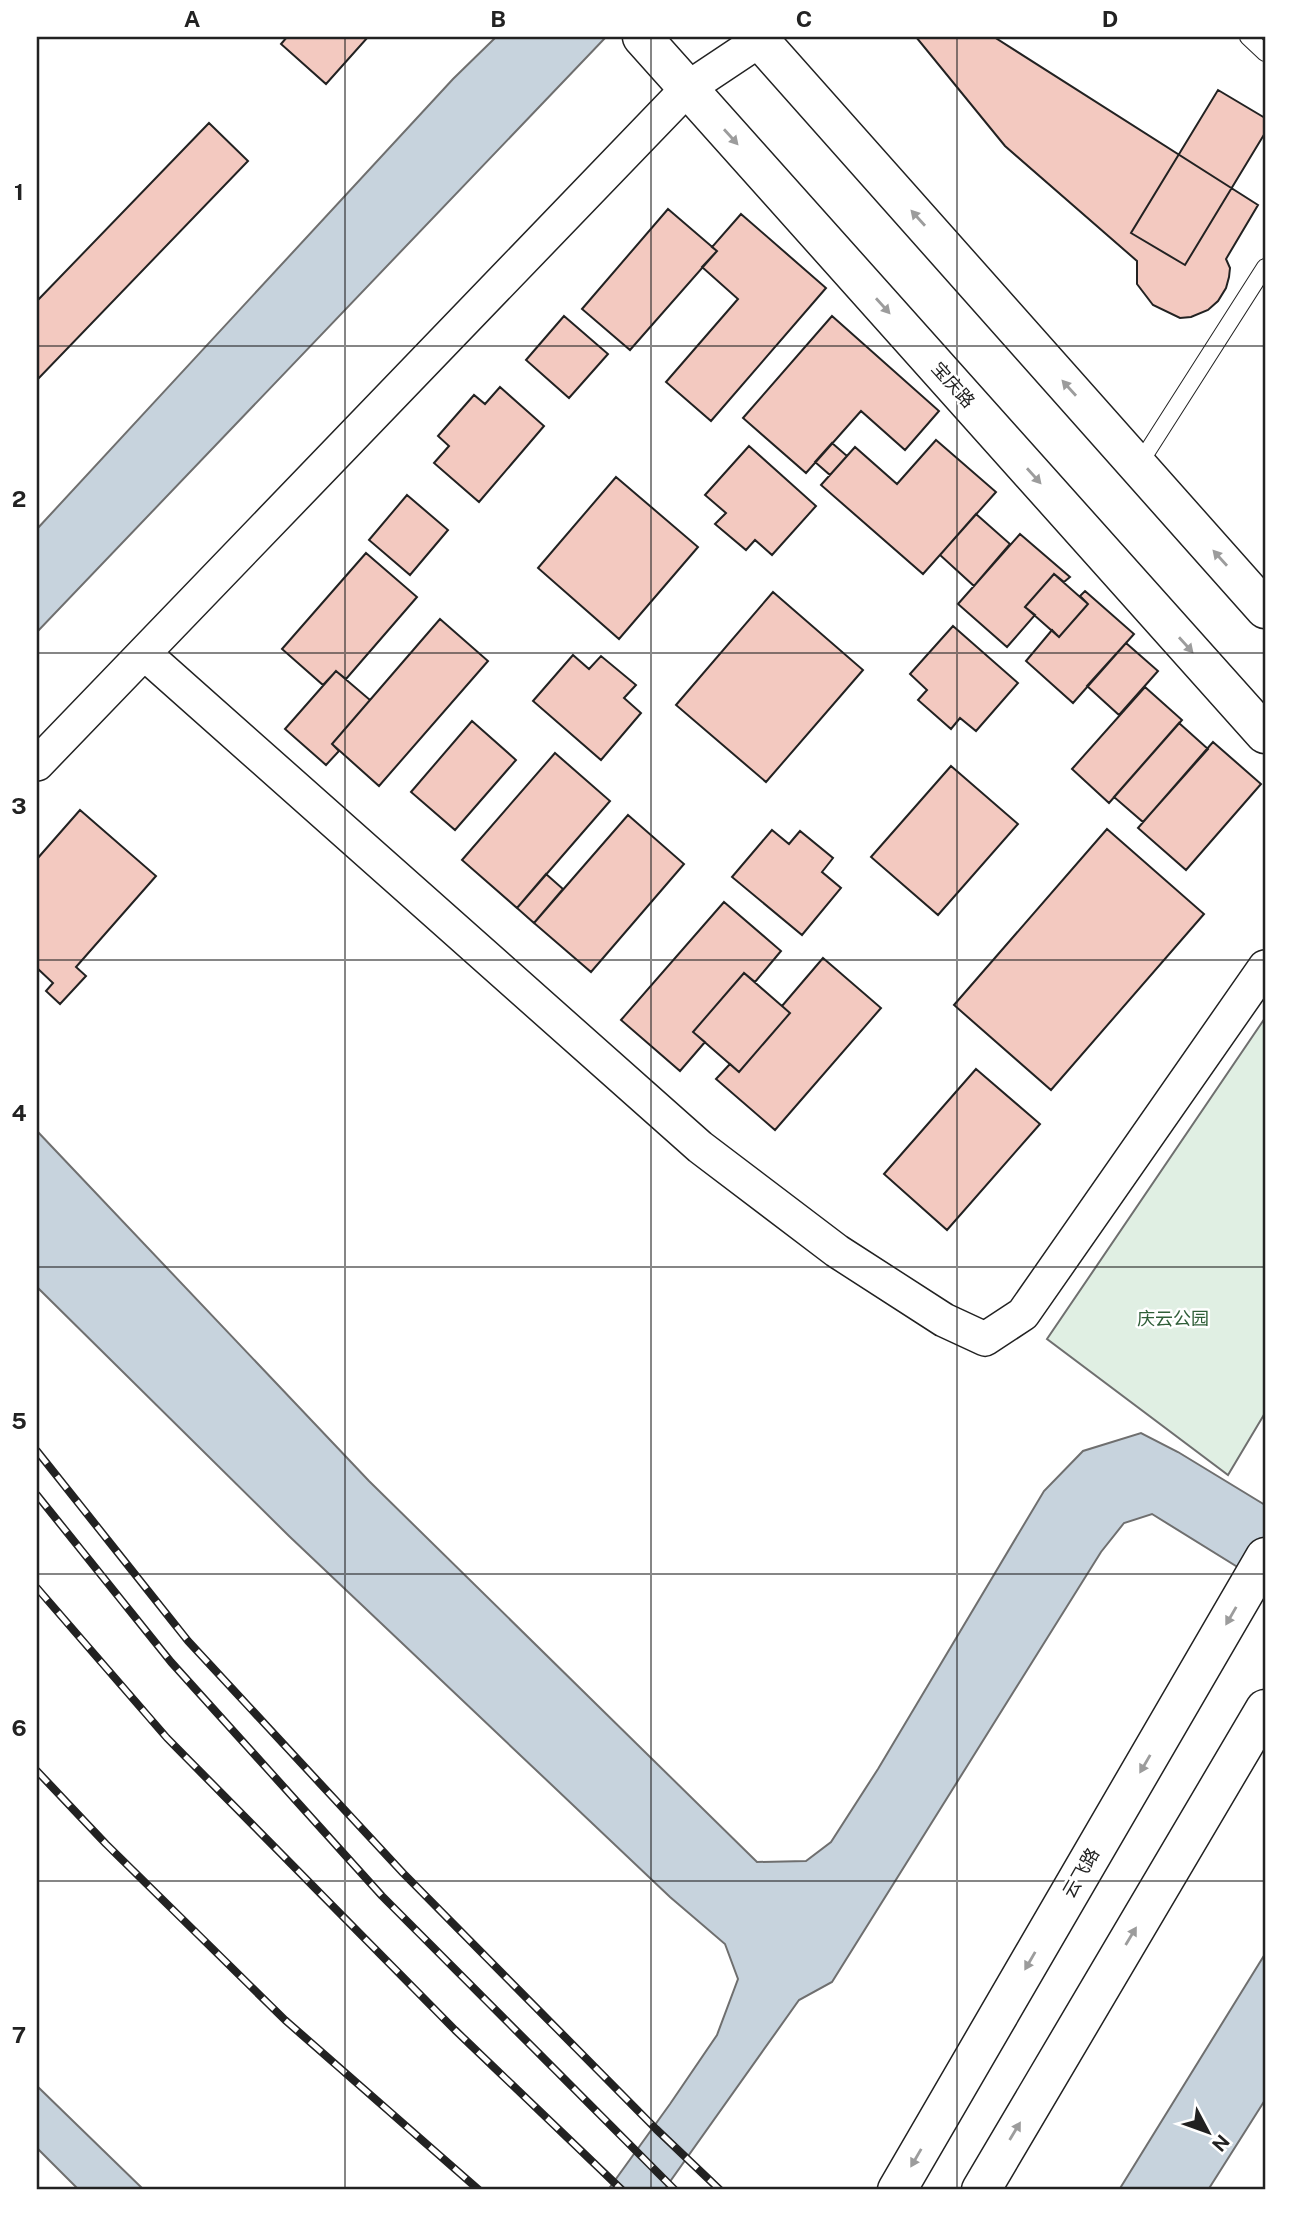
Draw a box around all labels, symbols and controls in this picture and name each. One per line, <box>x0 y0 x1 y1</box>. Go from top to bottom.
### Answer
text: A <box>184 5 201 32</box>
text: B <box>490 5 506 32</box>
text: C <box>796 5 812 32</box>
text: D <box>1102 5 1118 32</box>
one-way arrow <box>723 128 739 146</box>
text: 1 <box>14 178 24 205</box>
one-way arrow <box>910 209 926 227</box>
one-way arrow <box>875 297 891 315</box>
street label: 宝庆路 <box>928 358 979 412</box>
one-way arrow <box>1061 379 1077 397</box>
one-way arrow <box>1026 467 1042 484</box>
text: 2 <box>12 485 26 512</box>
one-way arrow <box>1212 549 1228 567</box>
one-way arrow <box>1178 637 1193 654</box>
text: 3 <box>11 792 27 819</box>
text: 4 <box>11 1099 27 1126</box>
park label: 庆云公园 <box>1137 1308 1209 1329</box>
text: 5 <box>11 1407 27 1434</box>
one-way arrow <box>1225 1606 1237 1625</box>
text: 6 <box>11 1714 27 1741</box>
one-way arrow <box>1138 1755 1151 1774</box>
street label: 云飞路 <box>1058 1844 1103 1901</box>
one-way arrow <box>1125 1926 1137 1945</box>
one-way arrow <box>1024 1951 1036 1971</box>
text: 7 <box>12 2021 26 2048</box>
north arrow <box>1172 2098 1242 2168</box>
one-way arrow <box>1009 2122 1022 2141</box>
text: N <box>1208 2130 1234 2156</box>
one-way arrow <box>910 2148 922 2167</box>

